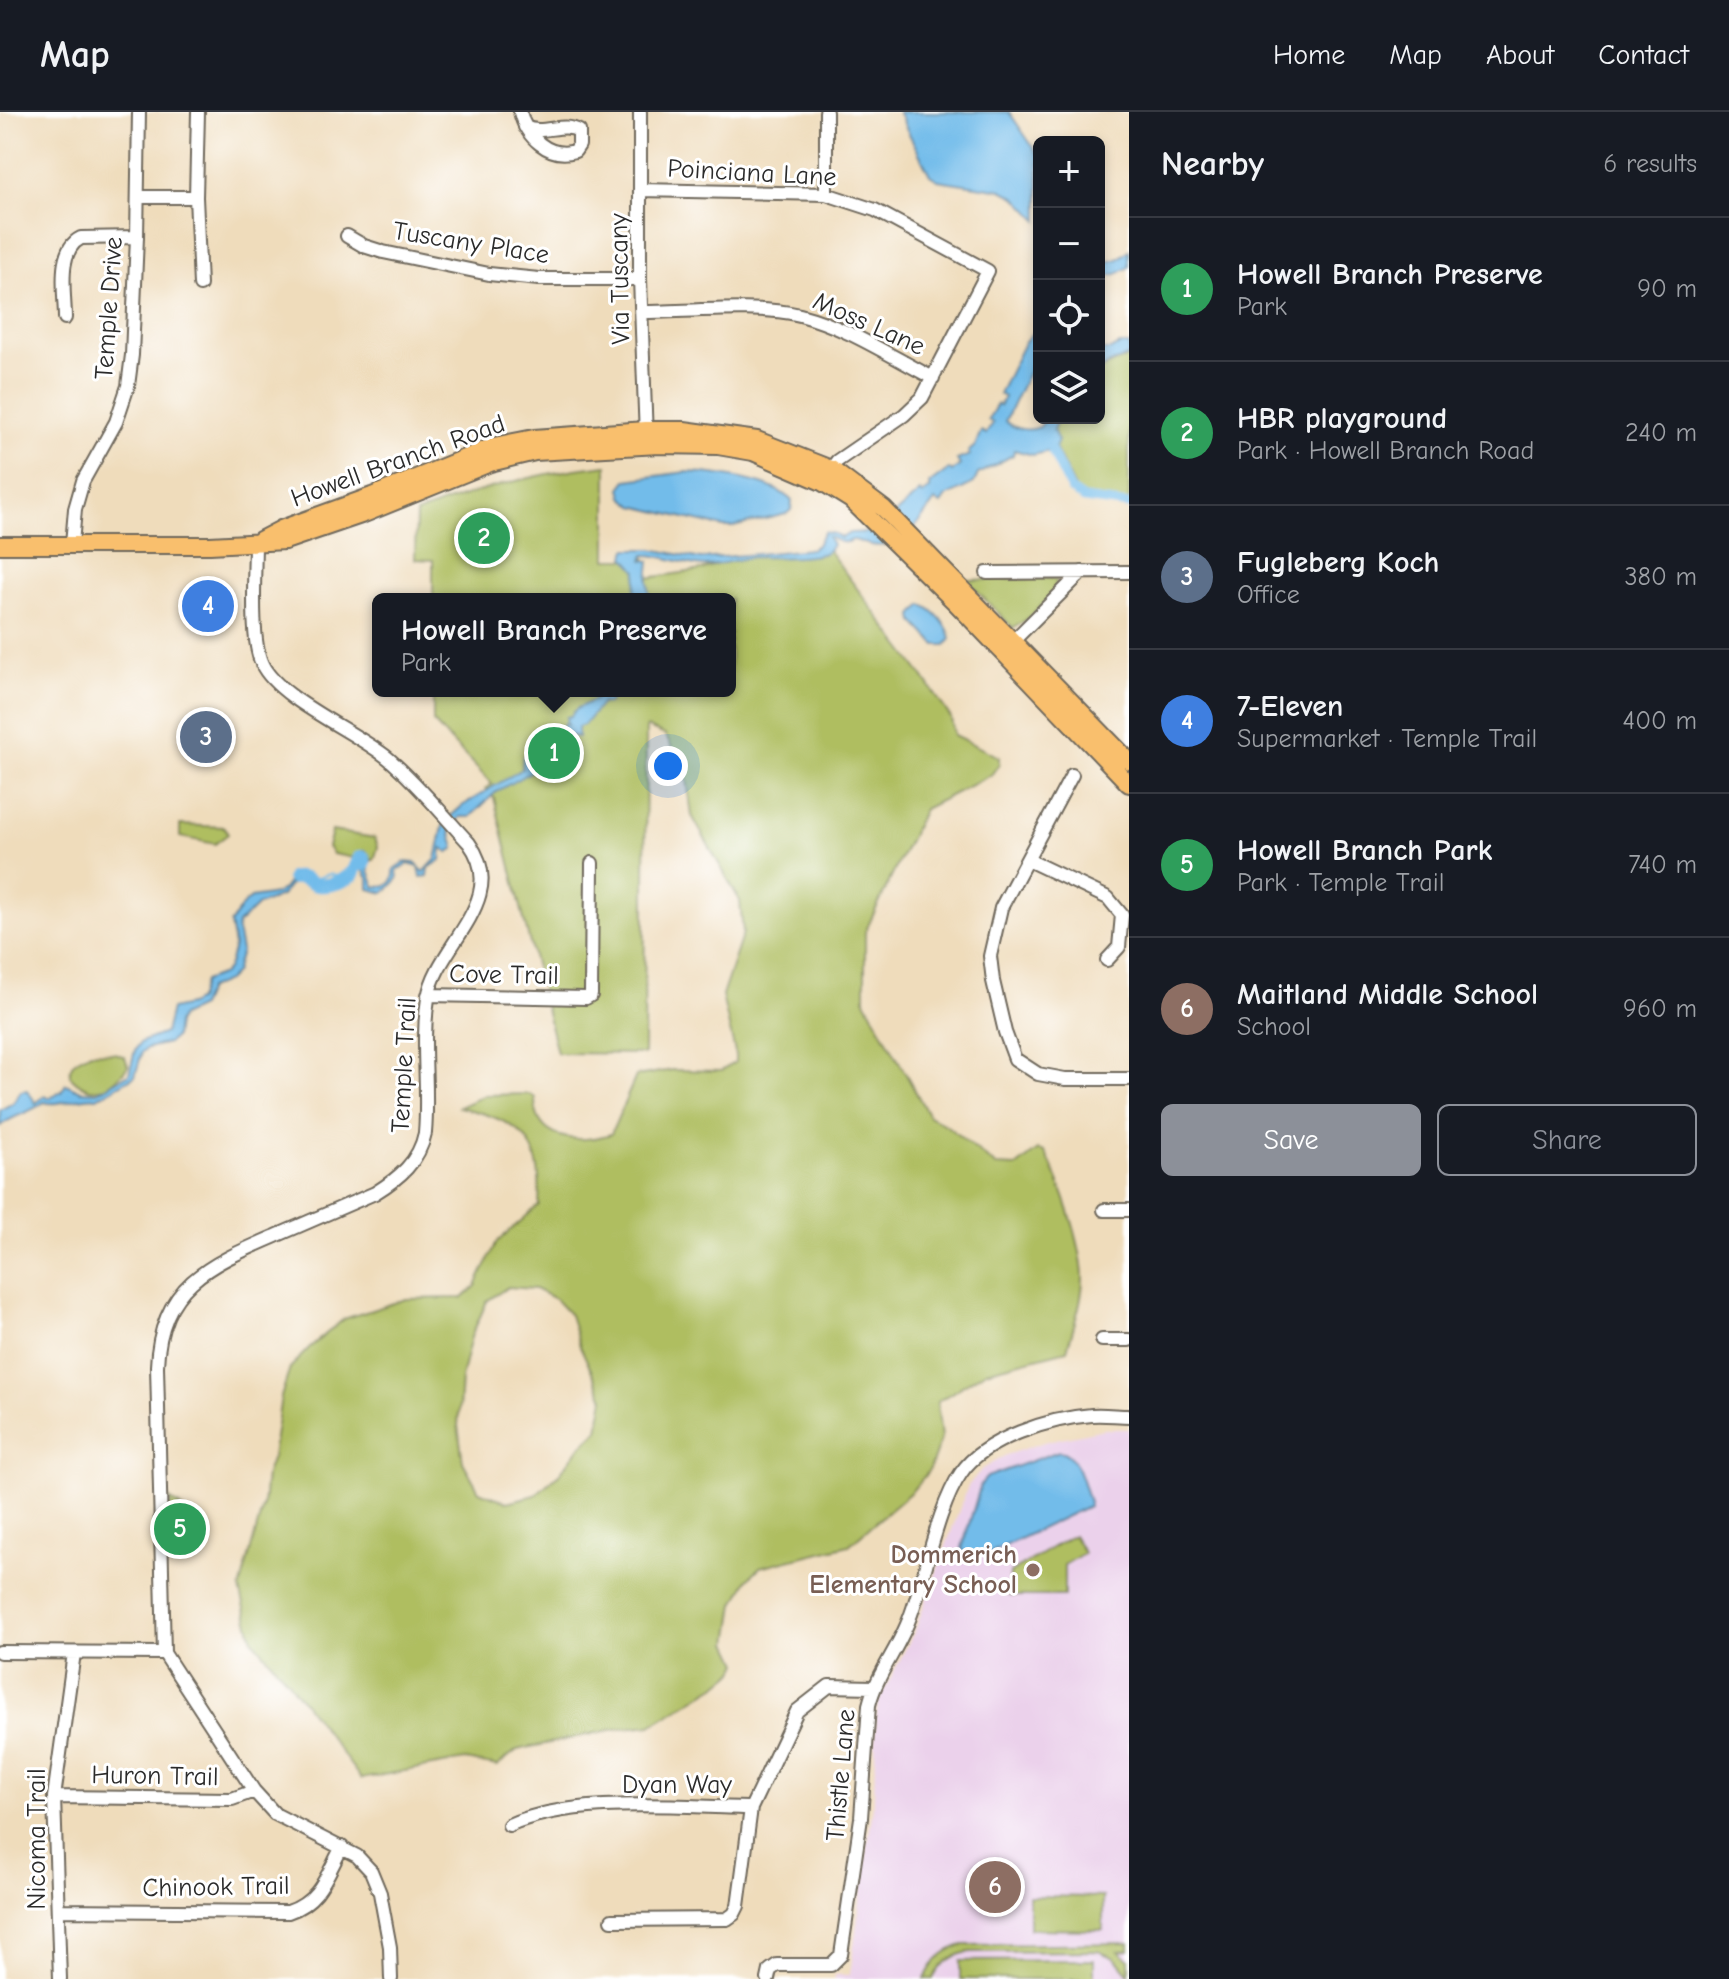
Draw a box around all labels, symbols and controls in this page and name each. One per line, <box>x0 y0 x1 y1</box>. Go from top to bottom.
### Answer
text: Map <box>40 33 110 77</box>
text: Home <box>1273 39 1345 71</box>
text: Map <box>1389 39 1442 71</box>
text: About <box>1486 39 1554 71</box>
text: Contact <box>1598 39 1689 71</box>
map controls <box>1033 136 1105 424</box>
button: + <box>1033 136 1105 208</box>
text: Nearby <box>1161 144 1264 184</box>
text: 6 results <box>1603 149 1697 179</box>
street label: Poinciana Lane <box>667 154 837 192</box>
button: − <box>1033 208 1105 280</box>
street label: Via Tuscany <box>604 213 636 345</box>
street label: Tuscany Place <box>391 216 551 270</box>
street label: Temple Drive <box>89 236 129 380</box>
text: Howell Branch Preserve <box>1237 257 1543 292</box>
text: 1 <box>1182 274 1192 304</box>
text: 90 m <box>1637 274 1697 304</box>
button: locate <box>1033 280 1105 352</box>
street label: Moss Lane <box>809 286 929 362</box>
text: Park <box>1237 292 1287 322</box>
button: layers <box>1033 352 1105 424</box>
text: HBR playground <box>1237 401 1447 436</box>
street label: Howell Branch Road <box>287 408 509 514</box>
text: 2 <box>1181 418 1193 448</box>
text: 240 m <box>1625 418 1697 448</box>
text: Park · Howell Branch Road <box>1237 436 1534 466</box>
pin: 2 <box>458 508 510 568</box>
text: Fugleberg Koch <box>1237 545 1439 580</box>
text: 3 <box>1181 562 1193 592</box>
text: 380 m <box>1624 562 1697 592</box>
pin: 4 <box>182 576 234 636</box>
text: Office <box>1237 580 1300 610</box>
popup <box>372 593 736 697</box>
text: Howell Branch Preserve <box>401 613 707 648</box>
text: Park <box>401 648 451 678</box>
text: 7-Eleven <box>1237 689 1343 724</box>
text: 4 <box>1181 706 1193 736</box>
text: 400 m <box>1623 706 1697 736</box>
pin: 3 <box>180 707 232 767</box>
pin: 1 <box>528 723 580 783</box>
text: Supermarket · Temple Trail <box>1237 724 1537 754</box>
your location <box>648 746 688 786</box>
text: Howell Branch Park <box>1237 833 1492 868</box>
text: 5 <box>1180 850 1194 880</box>
text: 740 m <box>1628 850 1697 880</box>
text: Park · Temple Trail <box>1237 868 1444 898</box>
street label: Cove Trail <box>449 959 559 991</box>
text: Maitland Middle School <box>1237 977 1538 1012</box>
text: 6 <box>1180 994 1194 1024</box>
text: 960 m <box>1623 994 1697 1024</box>
street label: Temple Trail <box>385 996 423 1134</box>
text: School <box>1237 1012 1311 1042</box>
button: Save <box>1161 1104 1421 1176</box>
button: Share <box>1437 1104 1697 1176</box>
pin: 5 <box>154 1499 206 1559</box>
place label: Dommerich Elementary School <box>809 1540 1017 1600</box>
marker: Dommerich Elementary School <box>1024 1561 1042 1579</box>
street label: Thistle Lane <box>820 1708 862 1842</box>
street label: Huron Trail <box>91 1760 219 1792</box>
street label: Nicoma Trail <box>22 1768 52 1910</box>
street label: Dyan Way <box>622 1770 732 1800</box>
pin: 6 <box>969 1857 1021 1917</box>
street label: Chinook Trail <box>142 1871 290 1903</box>

